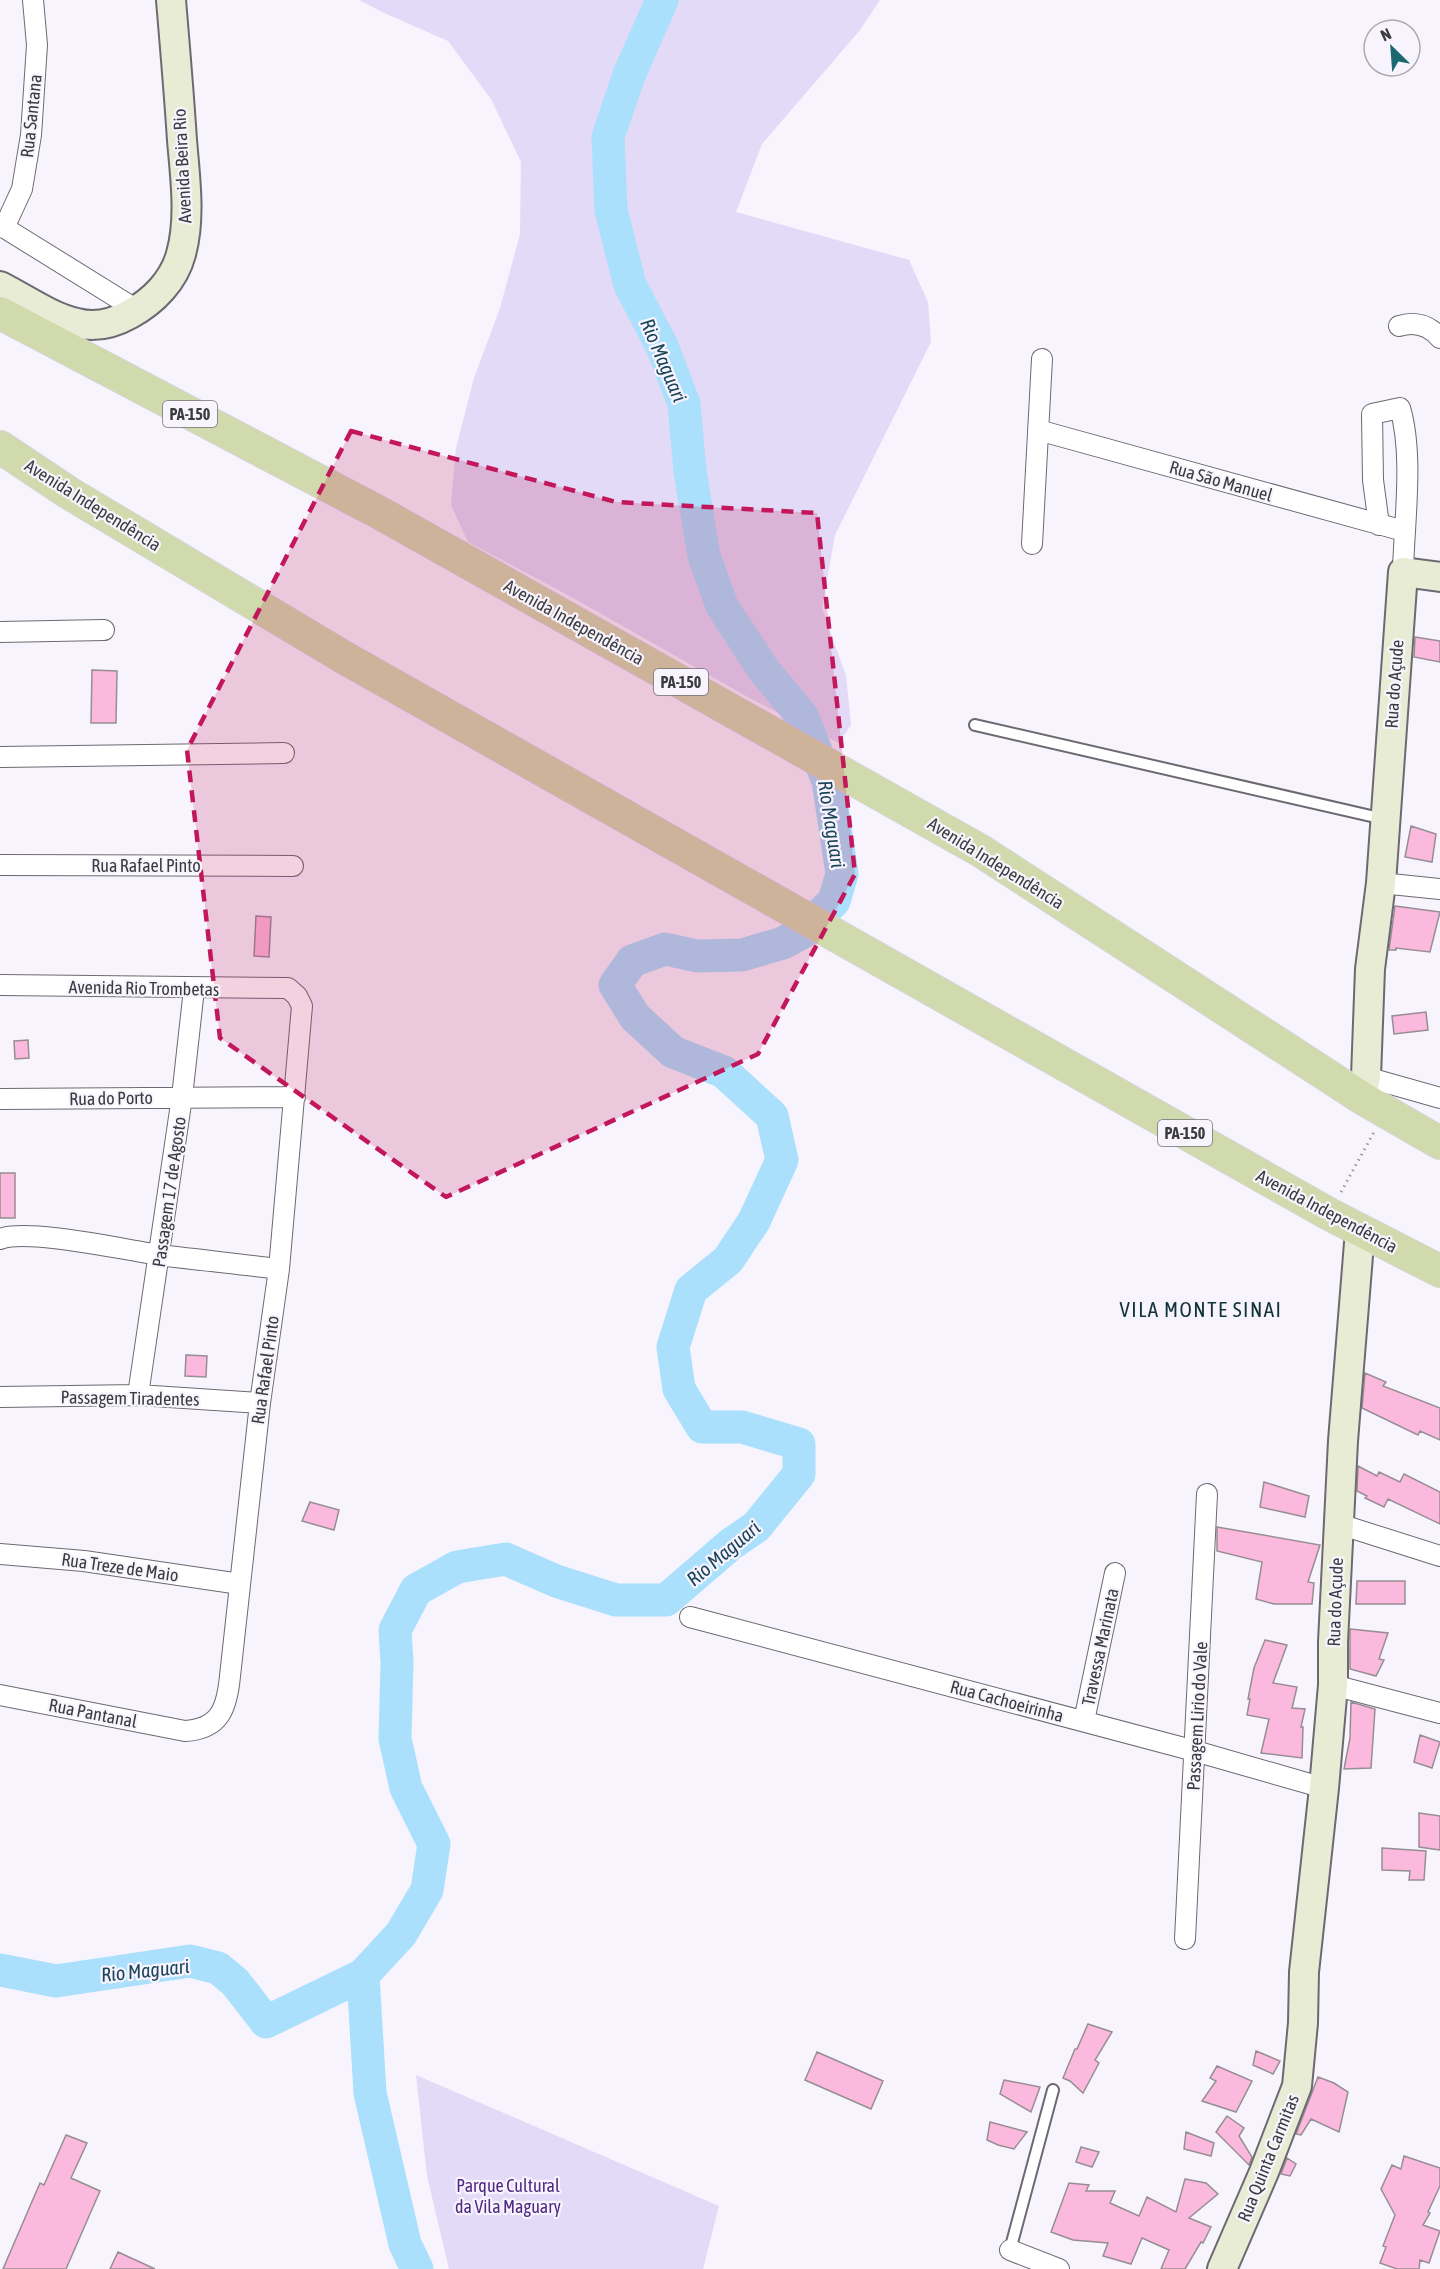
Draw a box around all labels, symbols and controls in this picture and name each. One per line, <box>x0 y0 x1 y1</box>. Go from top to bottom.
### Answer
north arrow <box>1362 18 1422 78</box>
text: N <box>1378 24 1394 45</box>
street label: Rua Santana <box>16 73 46 159</box>
street label: Avenida Beira Rio <box>169 108 195 224</box>
water label: Rio Maguari <box>636 315 692 406</box>
road number: PA-150 <box>163 401 217 427</box>
street label: Avenida Independência <box>21 455 165 555</box>
street label: Rua São Manuel <box>1167 456 1275 506</box>
street label: Avenida Independência <box>500 575 648 669</box>
street label: Rua do Açude <box>1380 639 1408 729</box>
road number: PA-150 <box>654 669 708 695</box>
water label: Rio Maguari <box>814 779 850 870</box>
street label: Avenida Independência <box>924 813 1068 913</box>
street label: Rua Rafael Pinto <box>91 855 201 876</box>
street label: Avenida Rio Trombetas <box>68 976 220 1000</box>
street label: Rua do Porto <box>69 1087 153 1109</box>
street label: Passagem 17 de Agosto <box>148 1115 190 1269</box>
road number: PA-150 <box>1158 1120 1212 1146</box>
street label: Avenida Independência <box>1253 1165 1401 1257</box>
district label: VILA MONTE SINAI <box>1120 1297 1282 1321</box>
street label: Rua Rafael Pinto <box>247 1314 283 1426</box>
street label: Passagem Tiradentes <box>60 1386 200 1410</box>
water label: Rio Maguari <box>682 1516 765 1590</box>
street label: Rua Treze de Maio <box>60 1548 180 1586</box>
street label: Rua do Açude <box>1323 1557 1347 1647</box>
street label: Travessa Marinata <box>1077 1586 1123 1708</box>
street label: Passagem Lirio do Vale <box>1183 1641 1211 1791</box>
street label: Rua Cachoeirinha <box>948 1676 1066 1726</box>
street label: Rua Pantanal <box>47 1694 139 1732</box>
water label: Rio Maguari <box>100 1954 191 1986</box>
street label: Rua Quinta Carmitas <box>1233 2091 1303 2225</box>
park label: Parque Cultural da Vila Maguary <box>455 2175 561 2217</box>

